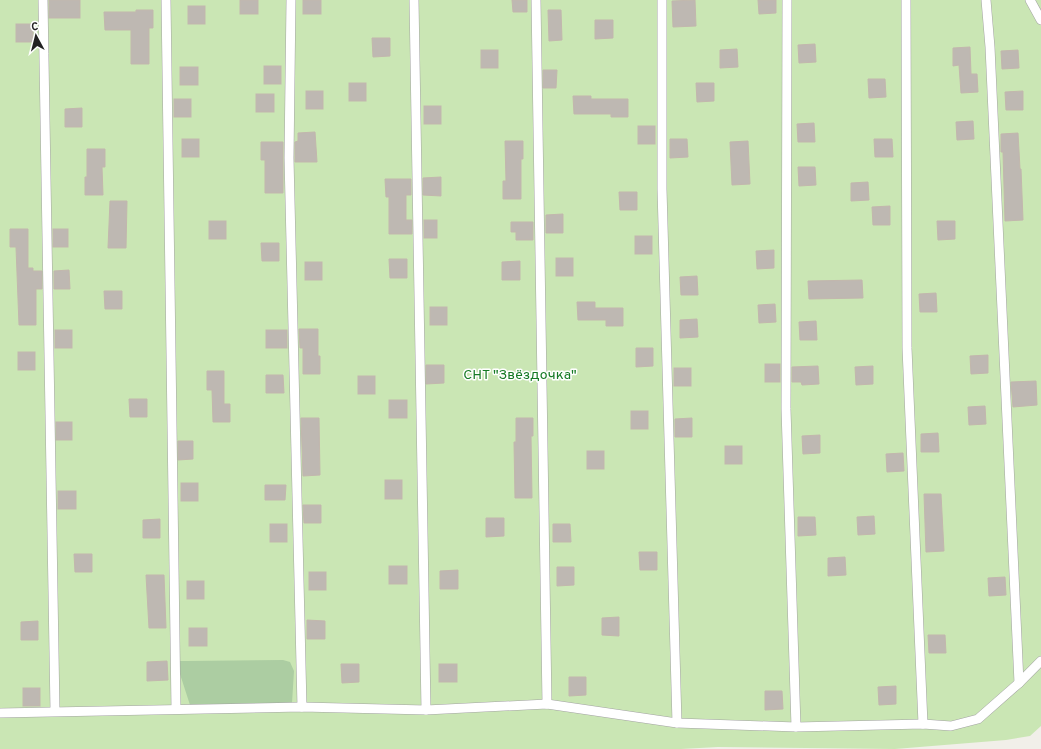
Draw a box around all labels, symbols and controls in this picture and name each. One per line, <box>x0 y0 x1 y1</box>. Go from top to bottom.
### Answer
north arrow <box>16 16 56 56</box>
text: С <box>31 20 39 34</box>
park label: СНТ "Звёздочка" <box>463 367 577 384</box>

